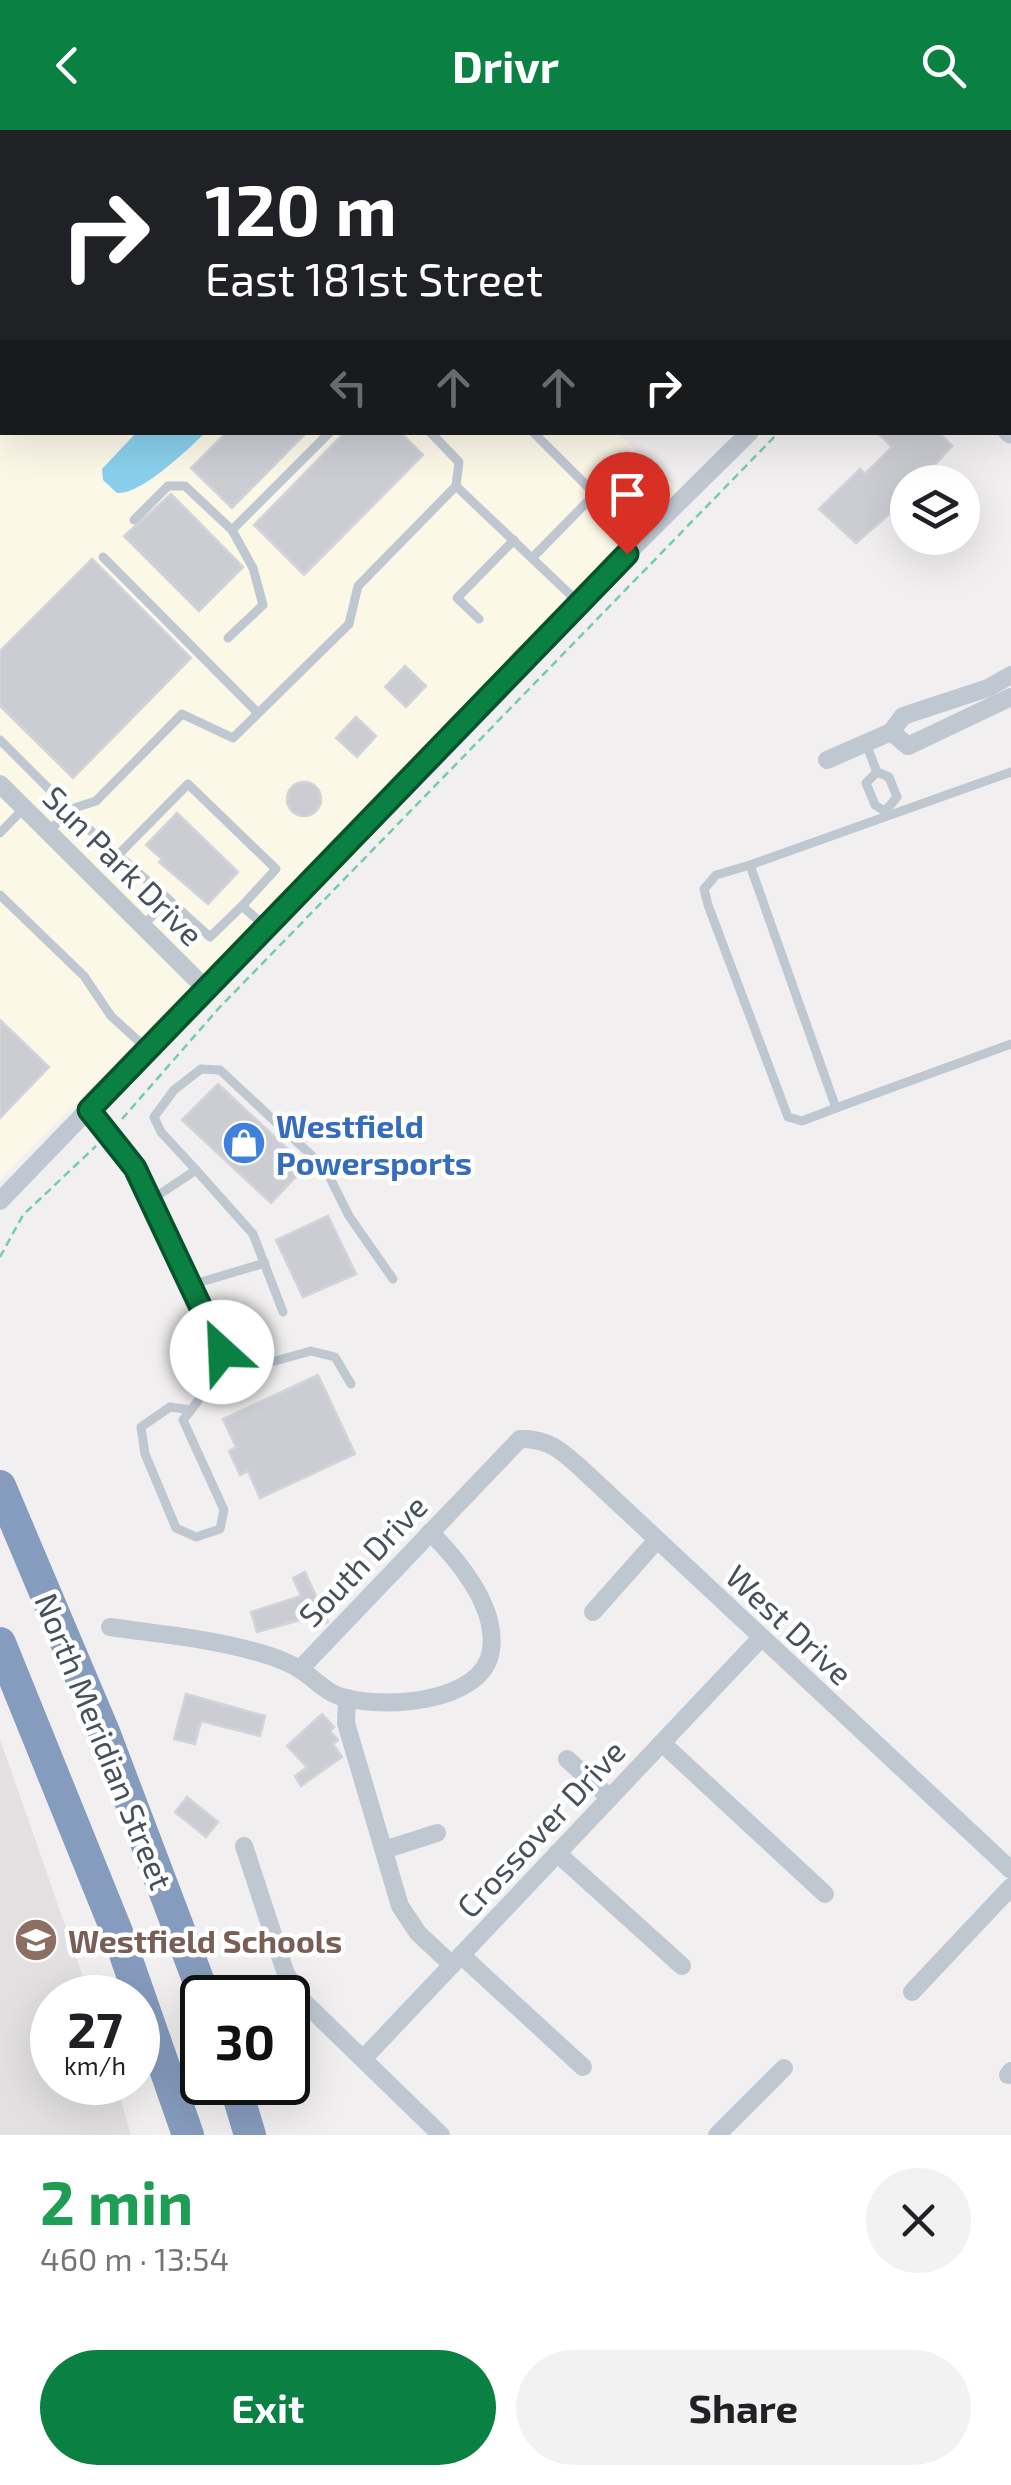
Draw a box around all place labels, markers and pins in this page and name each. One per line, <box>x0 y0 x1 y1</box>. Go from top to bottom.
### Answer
pin <box>585 452 670 555</box>
place label: Westfield Powersports <box>276 1106 472 1181</box>
shop icon: Westfield Powersports <box>221 1120 267 1166</box>
school or university icon: Westfield Schools <box>13 1917 59 1963</box>
place label: Westfield Schools <box>68 1921 342 1959</box>

